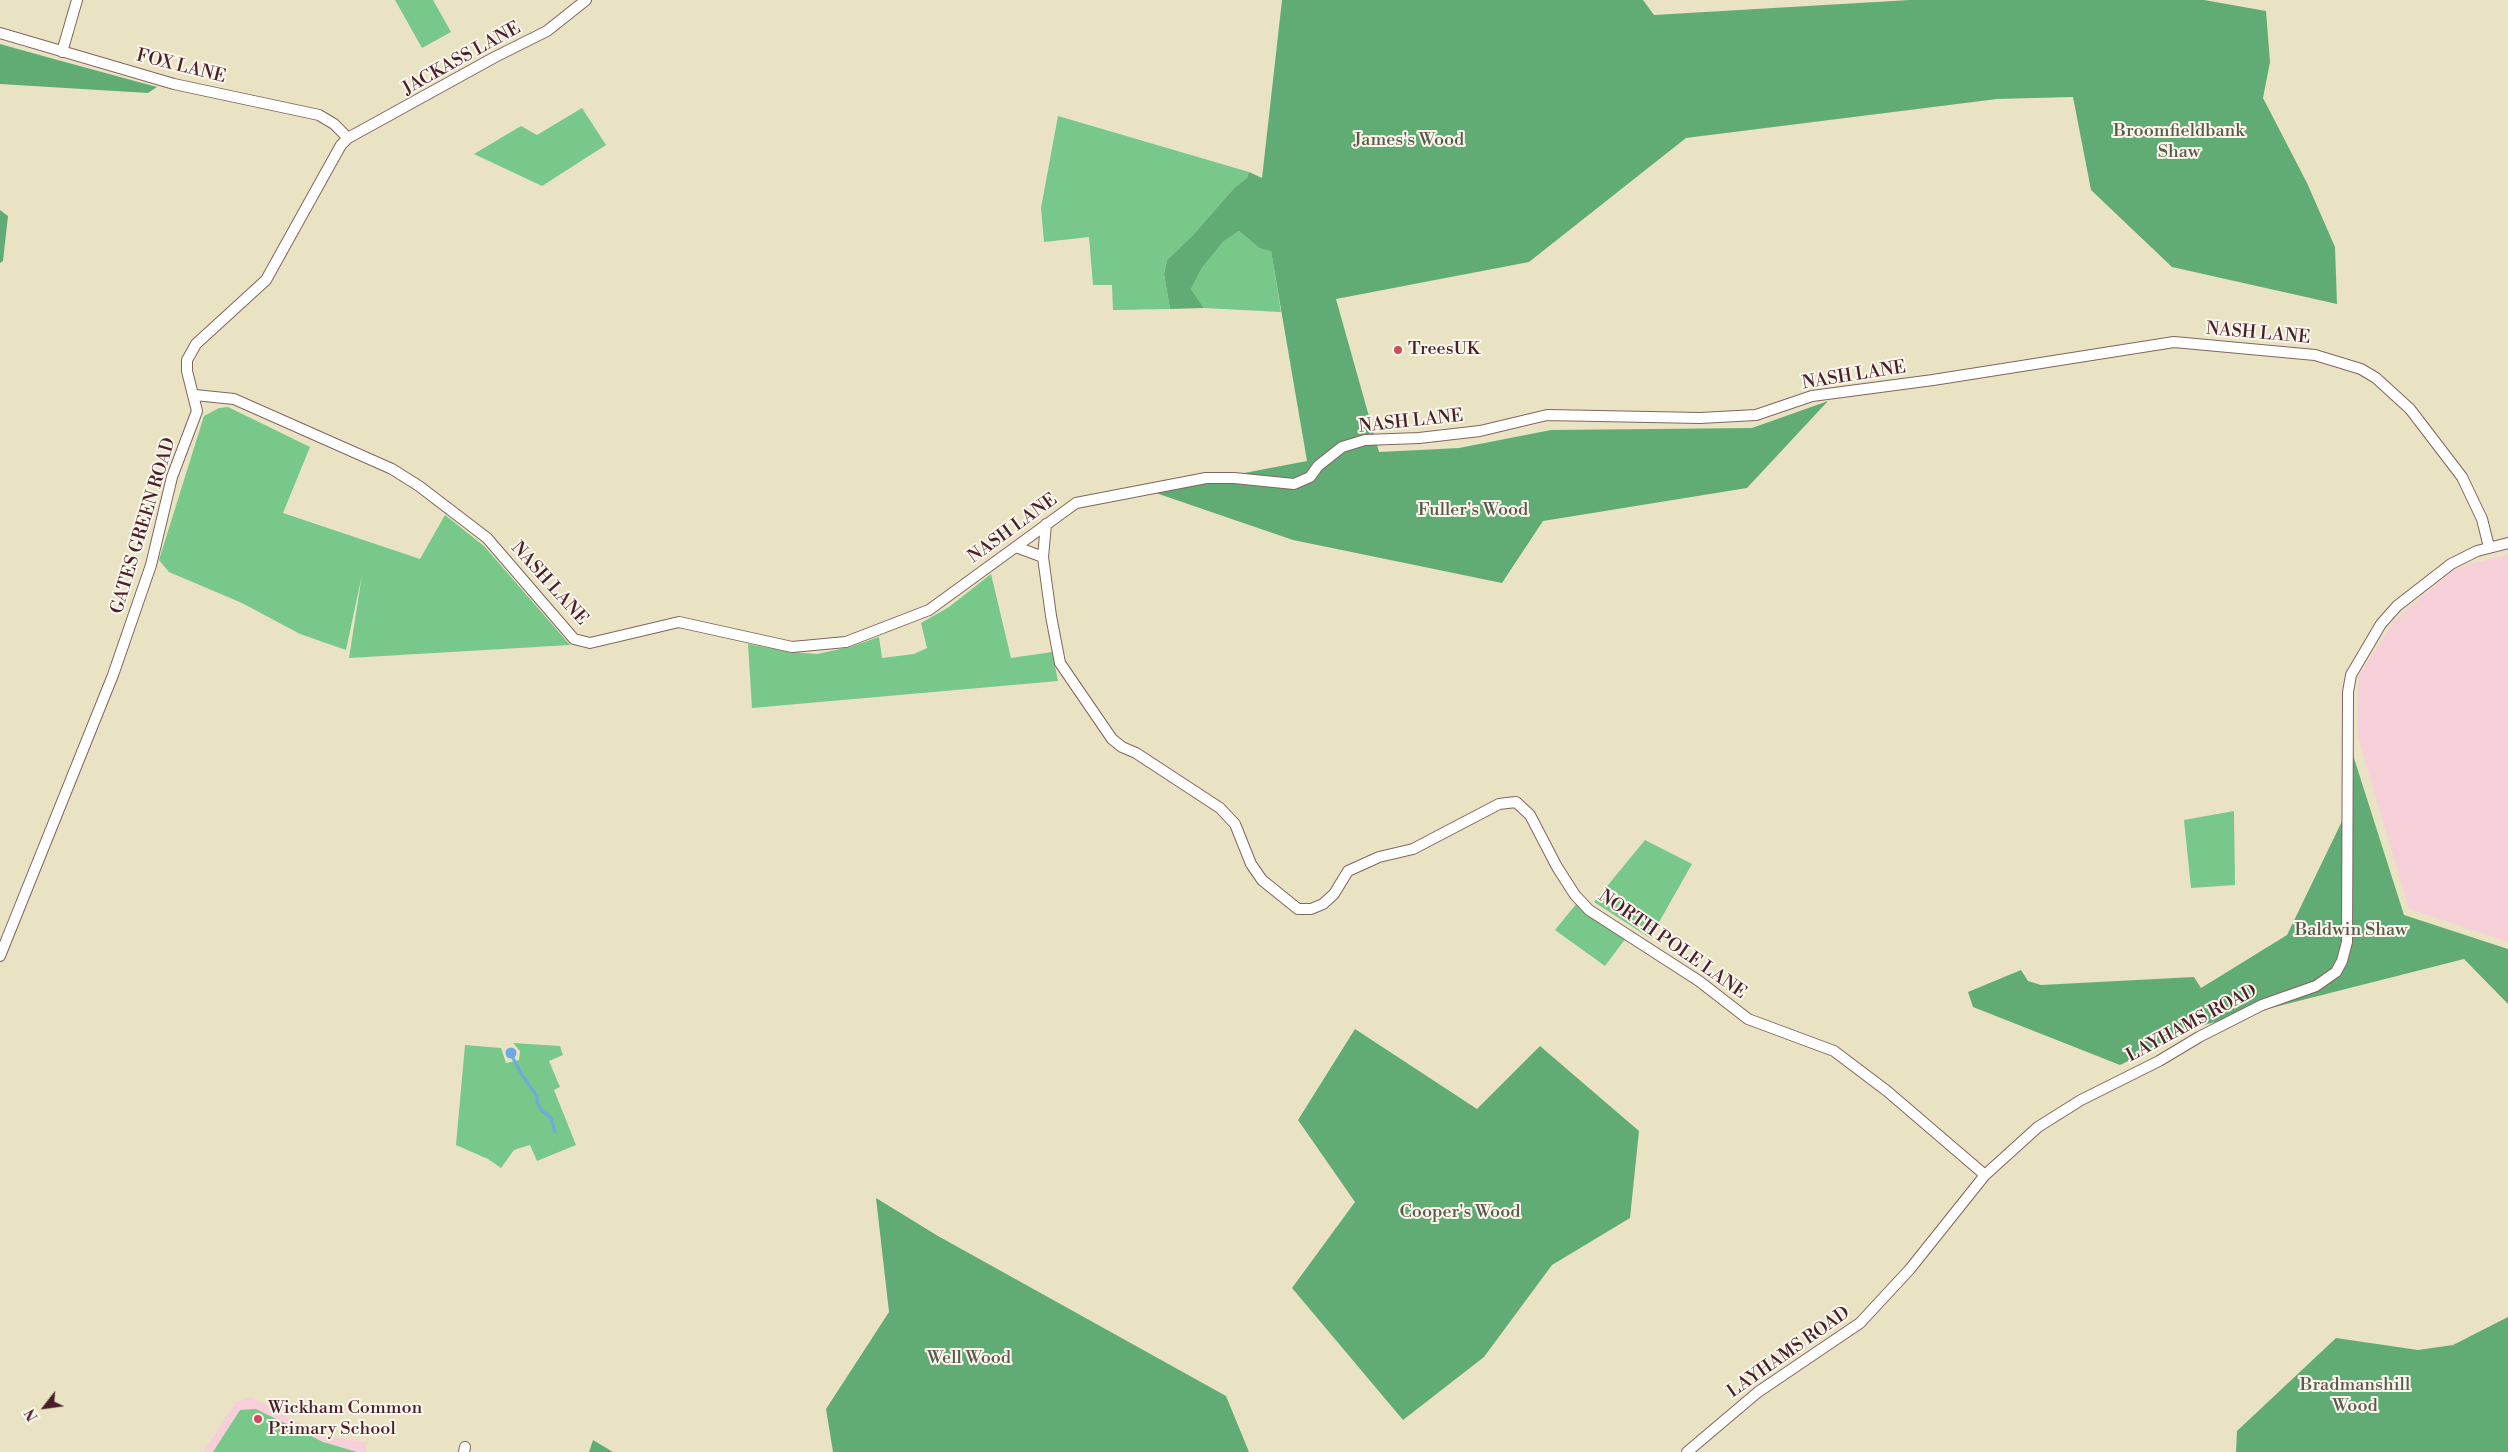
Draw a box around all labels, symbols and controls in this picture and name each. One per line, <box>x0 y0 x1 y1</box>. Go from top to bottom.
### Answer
street label: JACKASS LANE <box>399 18 525 100</box>
street label: FOX LANE <box>134 45 228 89</box>
park label: Broomfieldbank Shaw <box>2113 121 2245 163</box>
park label: James's Wood <box>1354 130 1464 152</box>
street label: NASH LANE <box>2205 319 2311 349</box>
place label: TreesUK <box>1408 339 1480 361</box>
marker: TreesUK <box>1392 344 1404 356</box>
street label: NASH LANE <box>1801 357 1907 395</box>
street label: NASH LANE <box>1358 406 1464 438</box>
street label: GATES GREEN ROAD <box>107 435 181 617</box>
street label: NASH LANE <box>964 489 1062 569</box>
park label: Fuller's Wood <box>1418 500 1528 522</box>
street label: NASH LANE <box>506 538 592 630</box>
street label: NORTH POLE LANE <box>1594 886 1750 1004</box>
park label: Baldwin Shaw <box>2295 920 2407 942</box>
street label: LAYHAMS ROAD <box>2123 980 2261 1068</box>
park label: Cooper's Wood <box>1399 1202 1521 1224</box>
street label: LAYHAMS ROAD <box>1724 1303 1854 1403</box>
park label: Well Wood <box>927 1348 1011 1370</box>
park label: Bradmanshill Wood <box>2300 1375 2410 1418</box>
north arrow <box>20 1382 70 1432</box>
place label: Wickham Common Primary School <box>268 1398 422 1440</box>
text: N <box>21 1405 43 1424</box>
marker: Wickham Common Primary School <box>252 1413 264 1425</box>

